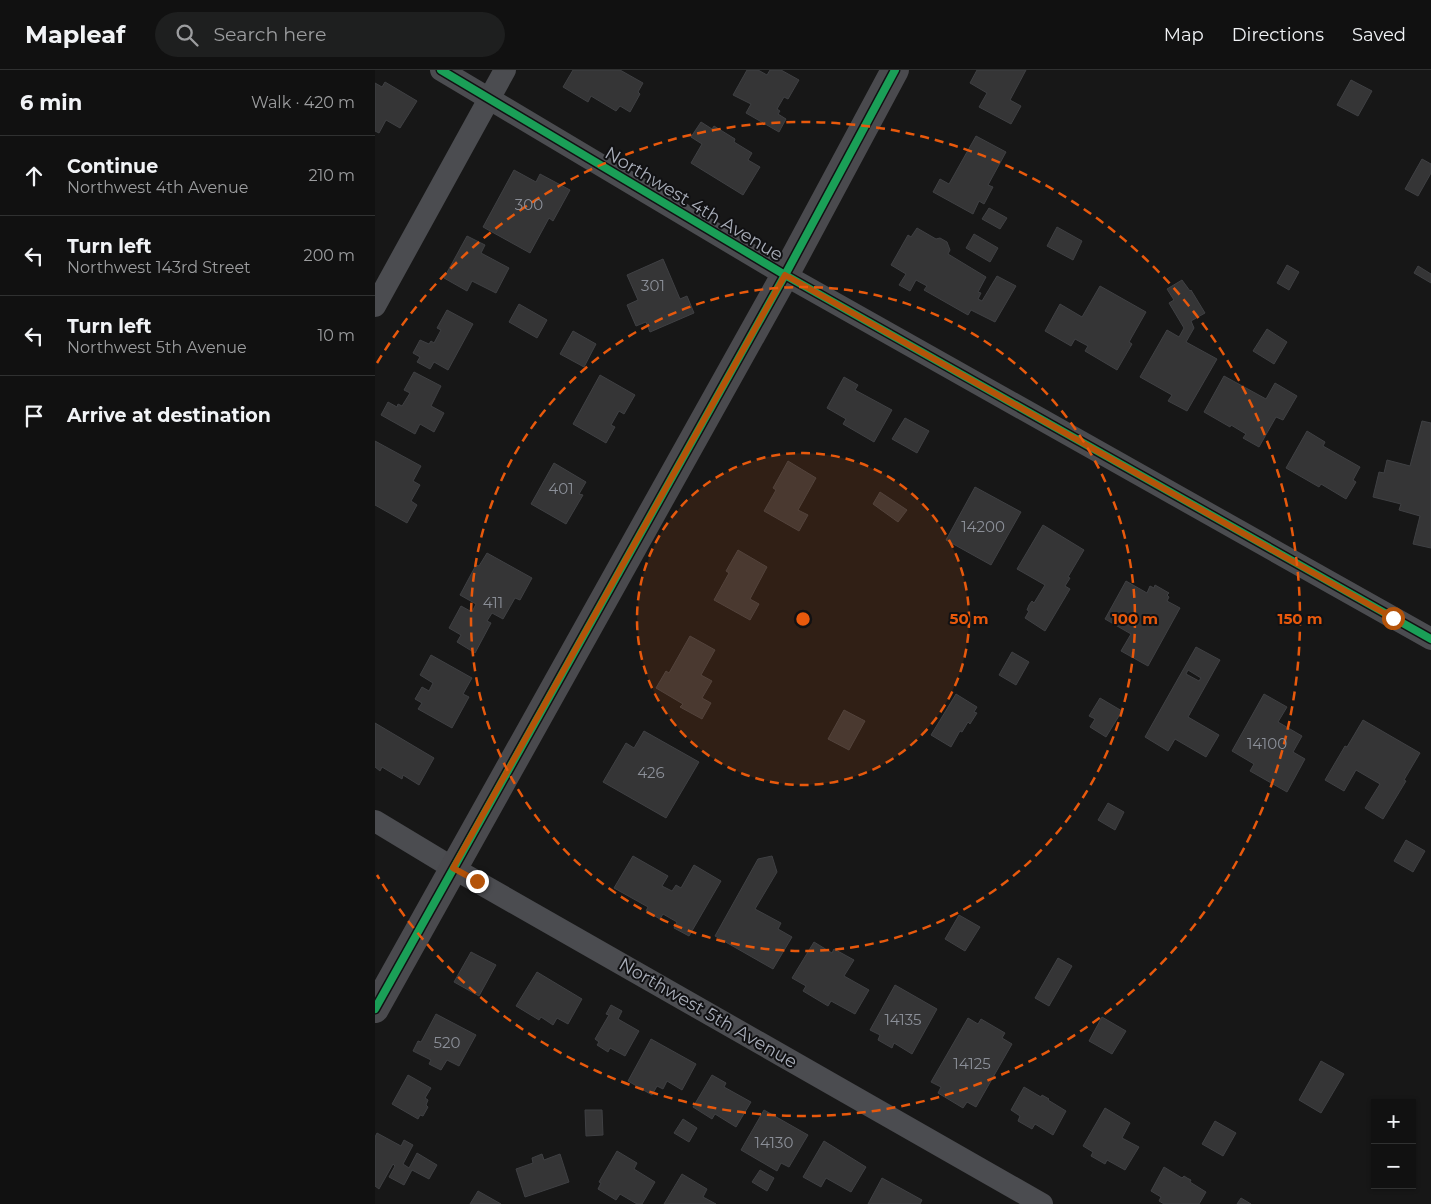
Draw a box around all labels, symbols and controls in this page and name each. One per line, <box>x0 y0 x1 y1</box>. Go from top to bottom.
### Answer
search box <box>155 12 505 57</box>
text: Mapleaf <box>25 20 125 49</box>
icon: search <box>173 21 201 49</box>
text: Search here <box>213 23 326 46</box>
text: Map <box>1164 24 1204 46</box>
text: Directions <box>1232 24 1324 46</box>
text: Saved <box>1352 24 1406 46</box>
text: 6 min <box>20 90 82 115</box>
text: Walk · 420 m <box>251 93 355 112</box>
street label: Northwest 4th Avenue <box>601 142 787 266</box>
text: Continue <box>67 155 158 178</box>
icon: ahead <box>20 162 48 190</box>
text: 210 m <box>308 166 355 185</box>
text: Northwest 4th Avenue <box>67 178 248 197</box>
house number: 300 <box>515 195 543 214</box>
text: Turn left <box>67 235 152 258</box>
icon: left <box>20 242 48 270</box>
text: 200 m <box>304 246 355 265</box>
text: Northwest 143rd Street <box>67 258 251 277</box>
house number: 301 <box>641 276 665 295</box>
text: Turn left <box>67 315 152 338</box>
icon: left <box>20 322 48 350</box>
text: 10 m <box>317 326 355 345</box>
text: Northwest 5th Avenue <box>67 338 247 357</box>
icon: arrive <box>20 402 48 430</box>
text: Arrive at destination <box>67 404 271 427</box>
house number: 401 <box>548 479 574 498</box>
house number: 14200 <box>961 517 1005 536</box>
house number: 411 <box>483 593 503 612</box>
route start <box>1382 607 1405 630</box>
text: 50 m <box>949 609 989 628</box>
text: 100 m <box>1112 609 1158 628</box>
text: 150 m <box>1278 609 1322 628</box>
centre of rings <box>794 610 812 628</box>
house number: 14100 <box>1247 734 1287 753</box>
house number: 426 <box>637 763 665 782</box>
route end <box>466 870 489 893</box>
street label: Northwest 5th Avenue <box>615 953 801 1073</box>
house number: 14135 <box>884 1010 922 1029</box>
house number: 520 <box>434 1033 460 1052</box>
house number: 14125 <box>953 1054 991 1073</box>
map controls <box>1371 1099 1416 1189</box>
button: + <box>1371 1099 1416 1144</box>
house number: 14130 <box>755 1133 793 1152</box>
button: − <box>1371 1144 1416 1189</box>

